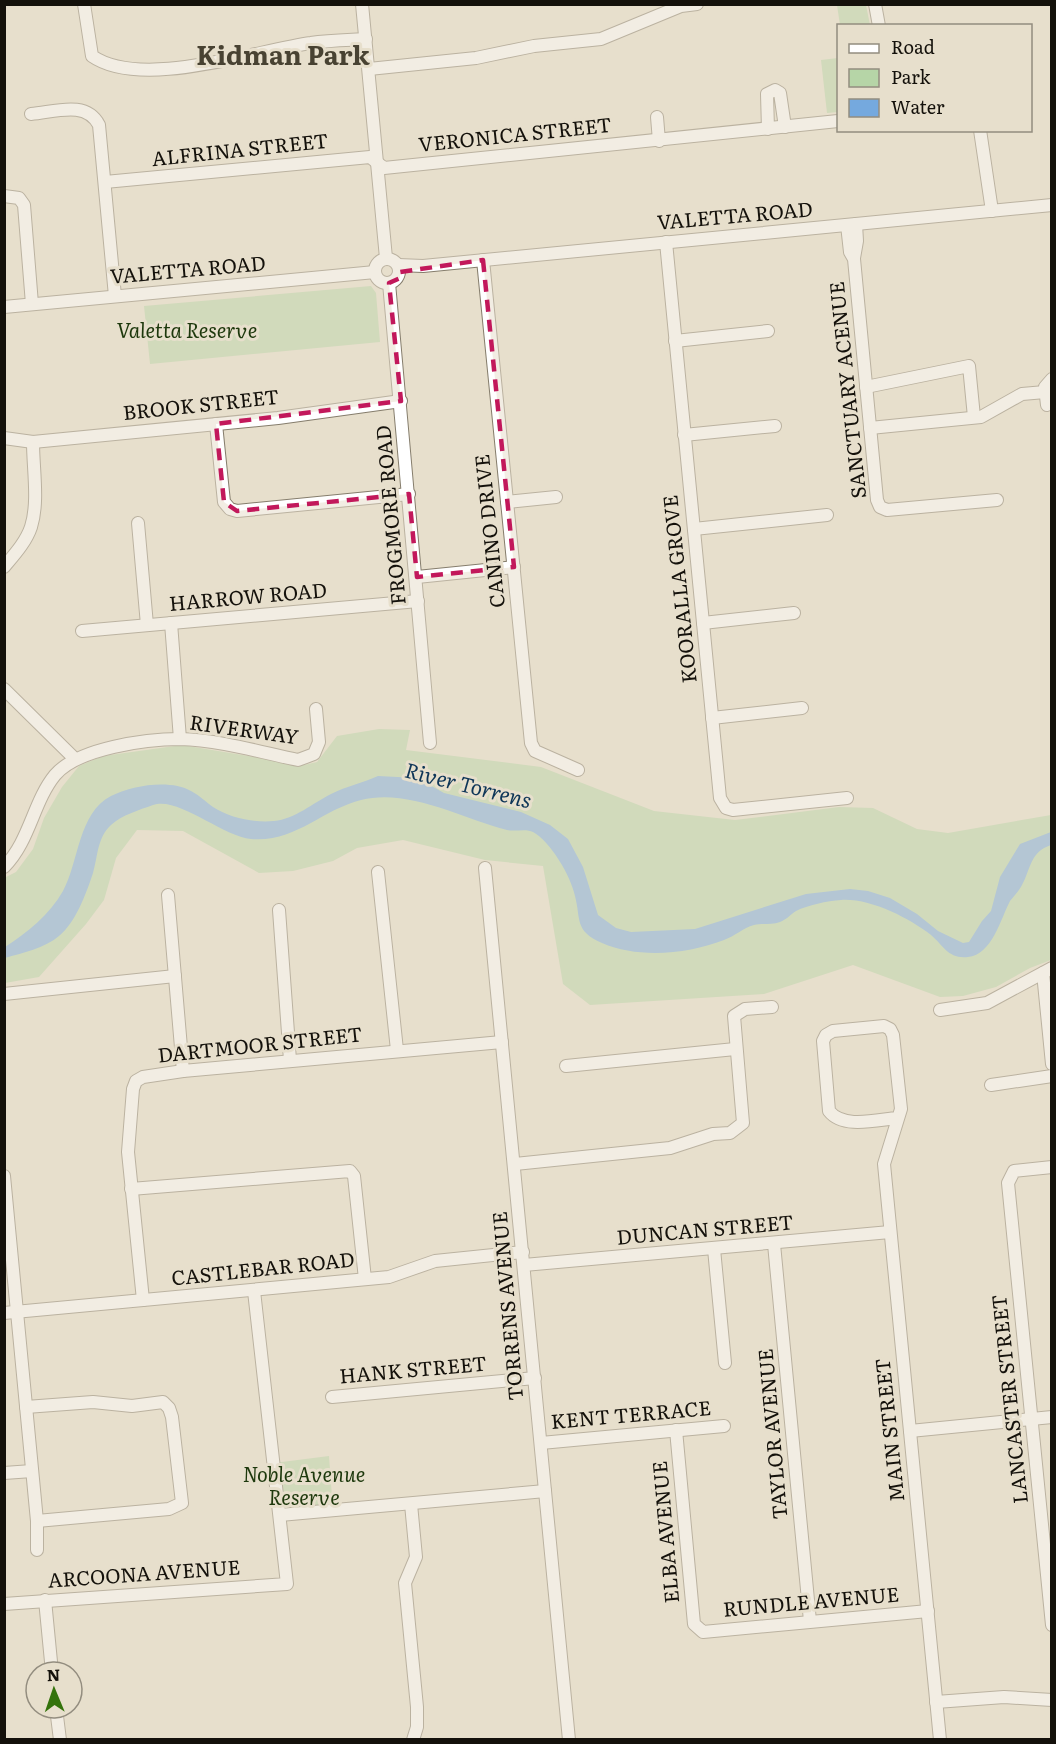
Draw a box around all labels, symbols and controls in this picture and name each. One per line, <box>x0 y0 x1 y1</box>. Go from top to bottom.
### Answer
legend <box>837 24 1032 132</box>
text: Road <box>891 33 935 60</box>
district label: Kidman Park <box>196 34 370 73</box>
text: Park <box>891 63 932 90</box>
text: Water <box>891 93 945 120</box>
street label: VERONICA STREET <box>417 108 613 158</box>
street label: ALFRINA STREET <box>150 124 330 172</box>
street label: VALETTA ROAD <box>656 192 814 236</box>
street label: VALETTA ROAD <box>109 246 267 290</box>
street label: SANCTUARY ACENUE <box>820 280 872 500</box>
park label: Valetta Reserve <box>117 314 257 344</box>
street label: BROOK STREET <box>121 380 280 426</box>
street label: FROGMORE ROAD <box>366 424 412 606</box>
street label: CANINO DRIVE <box>465 453 511 610</box>
street label: KOORALLA GROVE <box>653 494 703 685</box>
street label: HARROW ROAD <box>168 573 328 617</box>
street label: RIVERWAY <box>188 706 301 751</box>
water label: River Torrens <box>402 753 535 814</box>
street label: DARTMOOR STREET <box>156 1017 363 1069</box>
street label: DUNCAN STREET <box>615 1205 795 1251</box>
street label: TORRENS AVENUE <box>483 1210 529 1402</box>
street label: CASTLEBAR ROAD <box>170 1242 356 1292</box>
street label: LANCASTER STREET <box>982 1293 1034 1505</box>
street label: HANK STREET <box>338 1347 488 1389</box>
street label: TAYLOR AVENUE <box>749 1347 793 1521</box>
street label: MAIN STREET <box>866 1357 910 1503</box>
street label: KENT TERRACE <box>549 1391 712 1435</box>
park label: Noble Avenue Reserve <box>243 1458 365 1511</box>
street label: ELBA AVENUE <box>643 1460 685 1605</box>
street label: ARCOONA AVENUE <box>47 1550 241 1594</box>
street label: RUNDLE AVENUE <box>722 1577 900 1623</box>
north arrow <box>24 1660 84 1720</box>
text: N <box>46 1662 61 1686</box>

